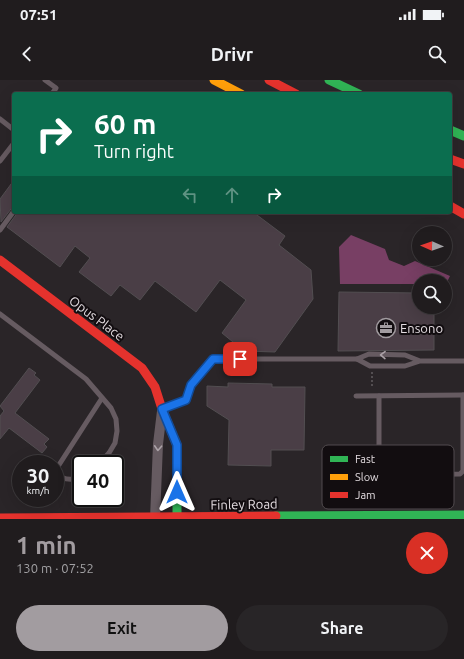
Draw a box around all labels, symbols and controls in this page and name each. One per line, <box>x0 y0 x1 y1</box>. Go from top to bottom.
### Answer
text: 07:51 <box>20 6 58 23</box>
icon: back <box>16 43 38 65</box>
icon: search <box>426 43 448 65</box>
text: Drivr <box>211 44 253 64</box>
icon: right <box>28 108 80 160</box>
text: 60 m <box>94 108 156 139</box>
text: Turn right <box>94 141 174 161</box>
icon: left <box>179 184 201 206</box>
icon: ahead <box>221 184 243 206</box>
icon: right <box>263 184 285 206</box>
north arrow <box>412 226 452 266</box>
map controls <box>412 226 452 314</box>
button: search <box>412 274 452 314</box>
street label: Opus Place <box>67 293 127 343</box>
office icon: Ensono <box>375 317 397 339</box>
place label: Ensono <box>400 321 443 335</box>
pin <box>223 342 257 376</box>
icon: arrive <box>229 348 251 370</box>
one-way arrow <box>380 350 386 359</box>
one-way arrow <box>154 445 162 451</box>
legend <box>322 445 454 509</box>
text: Fast <box>355 453 376 465</box>
speed limit sign: 40 <box>72 455 124 507</box>
text: 30 <box>27 464 49 487</box>
position arrow <box>156 471 198 513</box>
text: Slow <box>355 471 379 483</box>
text: km/h <box>26 485 50 496</box>
text: Jam <box>355 489 376 501</box>
street label: Finley Road <box>210 496 278 512</box>
text: 1 min <box>16 532 77 559</box>
button: close <box>406 532 448 574</box>
text: 130 m · 07:52 <box>16 561 94 575</box>
button: Exit <box>16 605 228 651</box>
button: Share <box>236 605 448 651</box>

